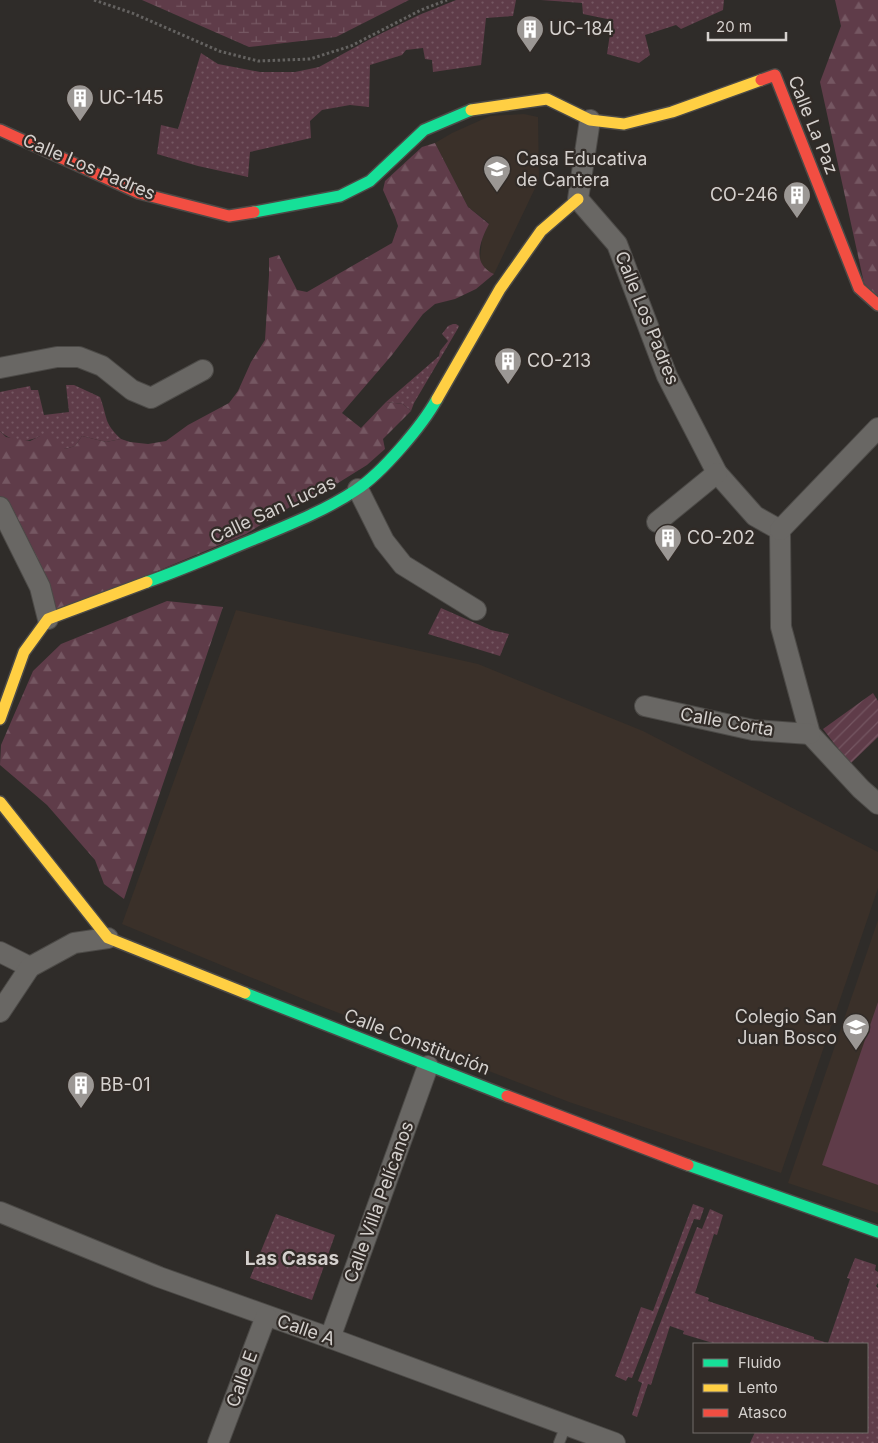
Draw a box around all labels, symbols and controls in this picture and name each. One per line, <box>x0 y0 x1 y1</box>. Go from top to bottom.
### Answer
scale bar <box>708 10 786 42</box>
building icon: UC-184 <box>515 14 545 53</box>
text: 20 m <box>716 17 752 36</box>
place label: UC-184 <box>549 18 614 39</box>
street label: Calle La Paz <box>784 72 843 177</box>
building icon: UC-145 <box>65 83 95 122</box>
place label: UC-145 <box>99 87 164 108</box>
street label: Calle Los Padres <box>20 129 159 204</box>
place label: Casa Educativa de Cantera <box>516 148 647 190</box>
school or university icon: Casa Educativa de Cantera <box>482 154 512 193</box>
building icon: CO-246 <box>782 180 812 219</box>
place label: CO-246 <box>710 184 778 205</box>
street label: Calle Los Padres <box>611 248 684 388</box>
building icon: CO-213 <box>493 346 523 385</box>
place label: CO-213 <box>527 350 591 371</box>
street label: Calle San Lucas <box>207 471 339 548</box>
building icon: CO-202 <box>653 523 683 562</box>
place label: CO-202 <box>687 527 755 548</box>
street label: Calle Corta <box>679 703 776 740</box>
street label: Calle Constitución <box>341 1004 493 1079</box>
place label: Colegio San Juan Bosco <box>735 1006 837 1048</box>
school or university icon: Colegio San Juan Bosco <box>841 1012 871 1051</box>
building icon: BB-01 <box>66 1070 96 1109</box>
place label: BB-01 <box>100 1074 151 1095</box>
street label: Calle Villa Pelícanos <box>340 1118 418 1285</box>
district label: Las Casas <box>245 1247 339 1270</box>
street label: Calle A <box>274 1310 338 1349</box>
legend <box>693 1343 868 1433</box>
street label: Calle E <box>222 1348 261 1410</box>
text: Fluido <box>738 1353 781 1372</box>
text: Lento <box>738 1378 778 1397</box>
text: Atasco <box>738 1403 787 1422</box>

